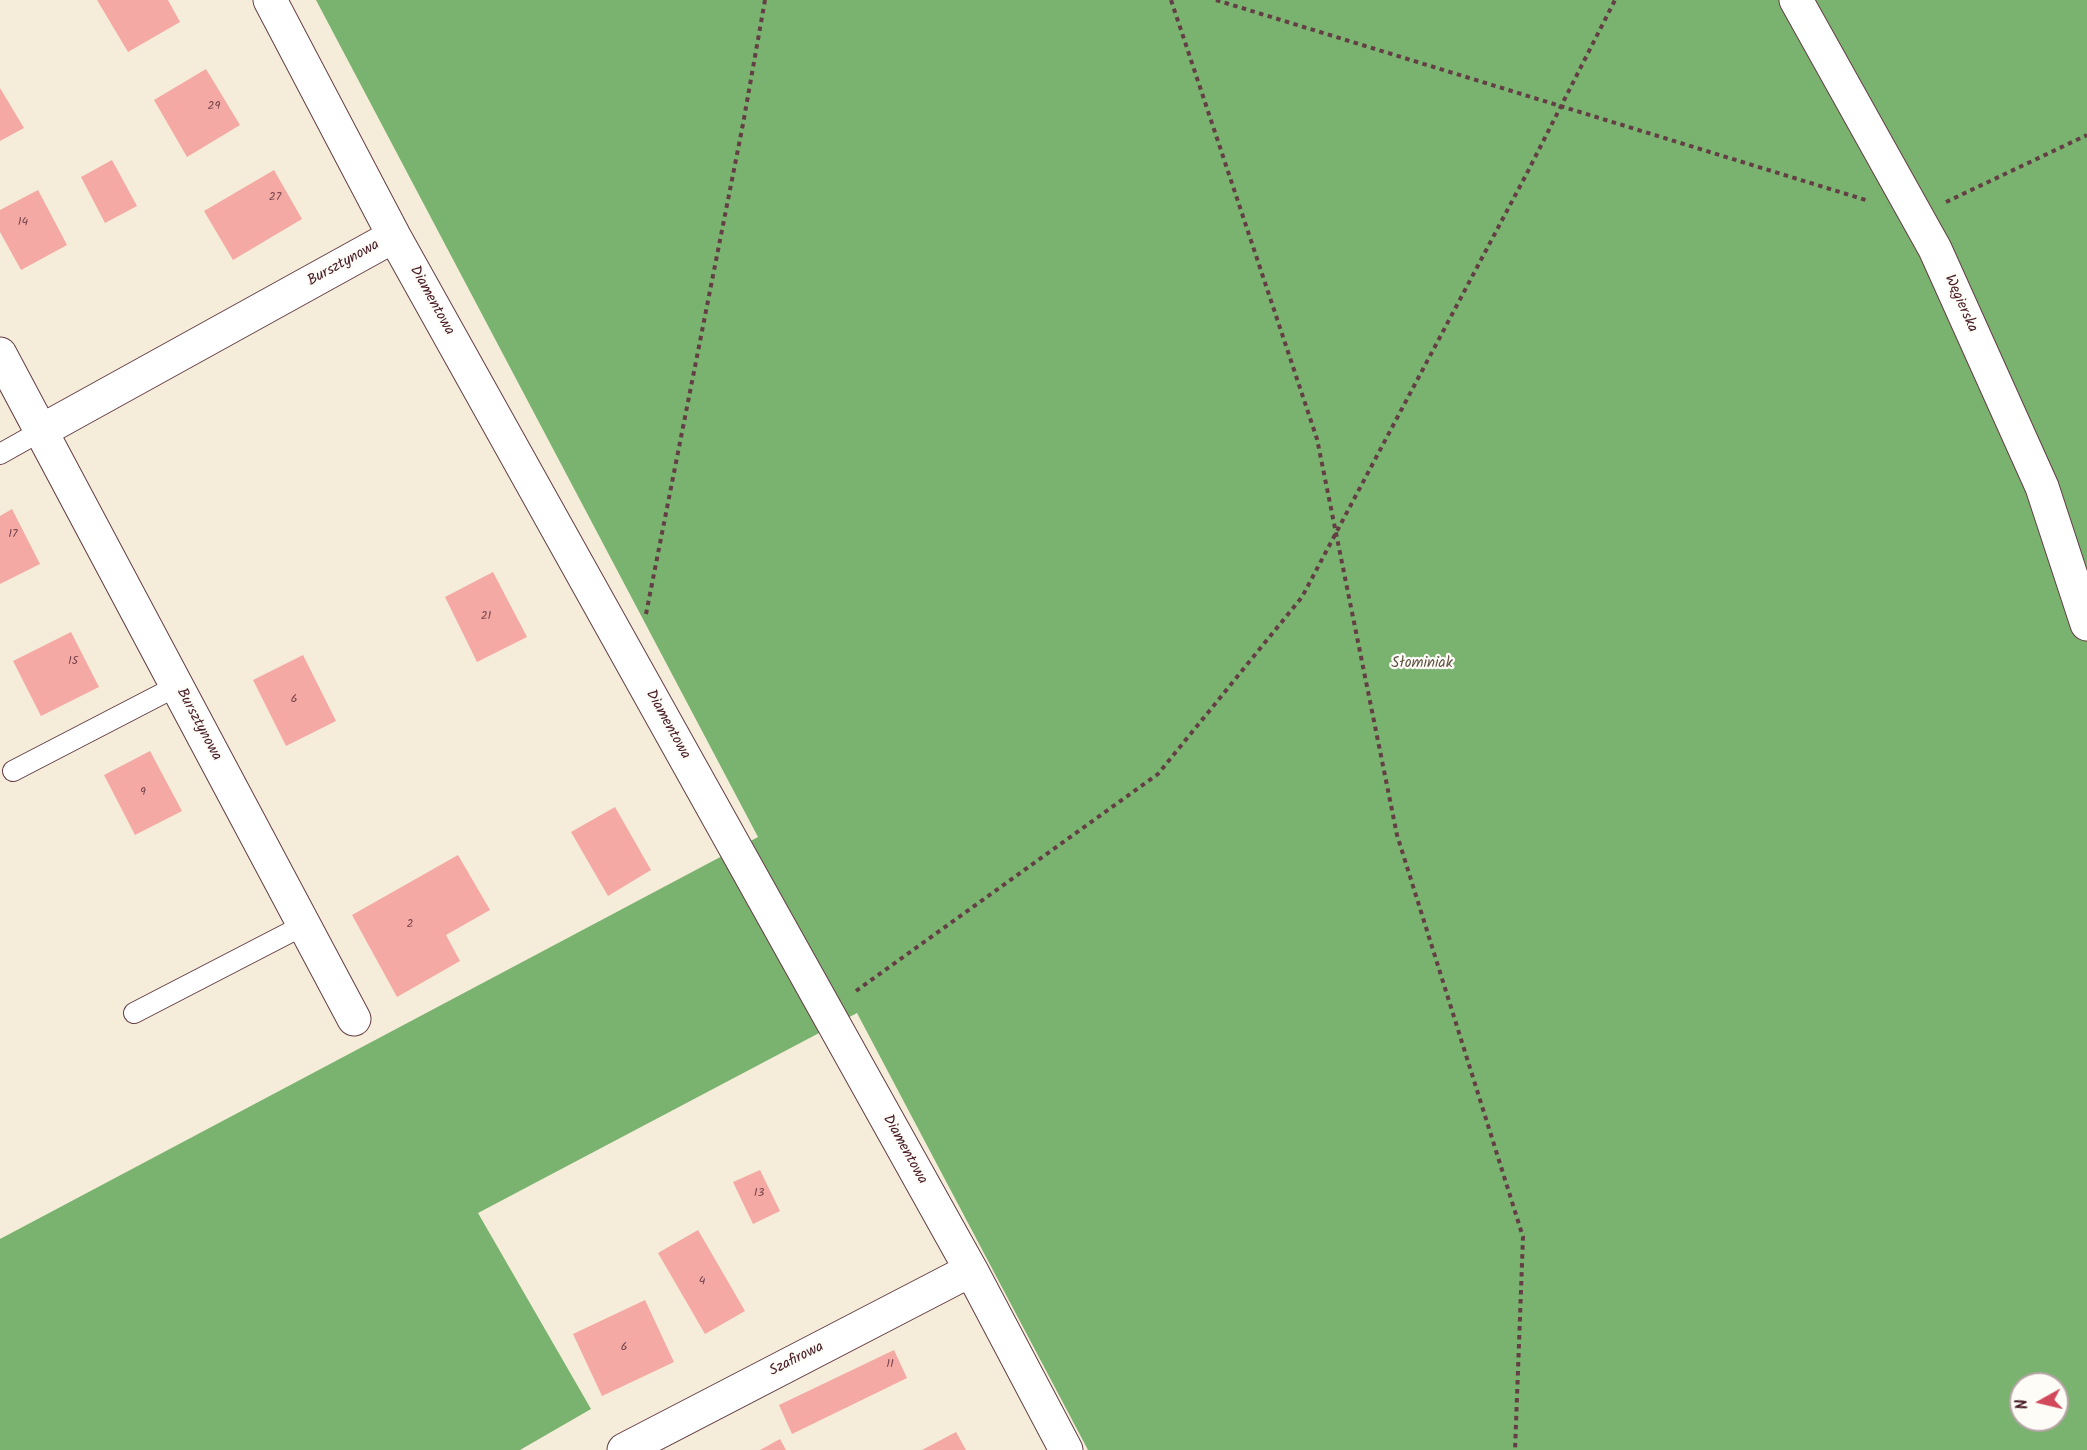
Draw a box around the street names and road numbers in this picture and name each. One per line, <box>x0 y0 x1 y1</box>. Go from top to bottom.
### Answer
street label: Bursztynowa <box>305 237 383 291</box>
street label: Diamentowa <box>405 263 457 339</box>
street label: Węgierska <box>1939 272 1981 336</box>
street label: Bursztynowa <box>171 686 225 764</box>
street label: Diamentowa <box>641 687 693 763</box>
street label: Diamentowa <box>878 1112 930 1188</box>
street label: Szafirowa <box>767 1339 827 1381</box>

